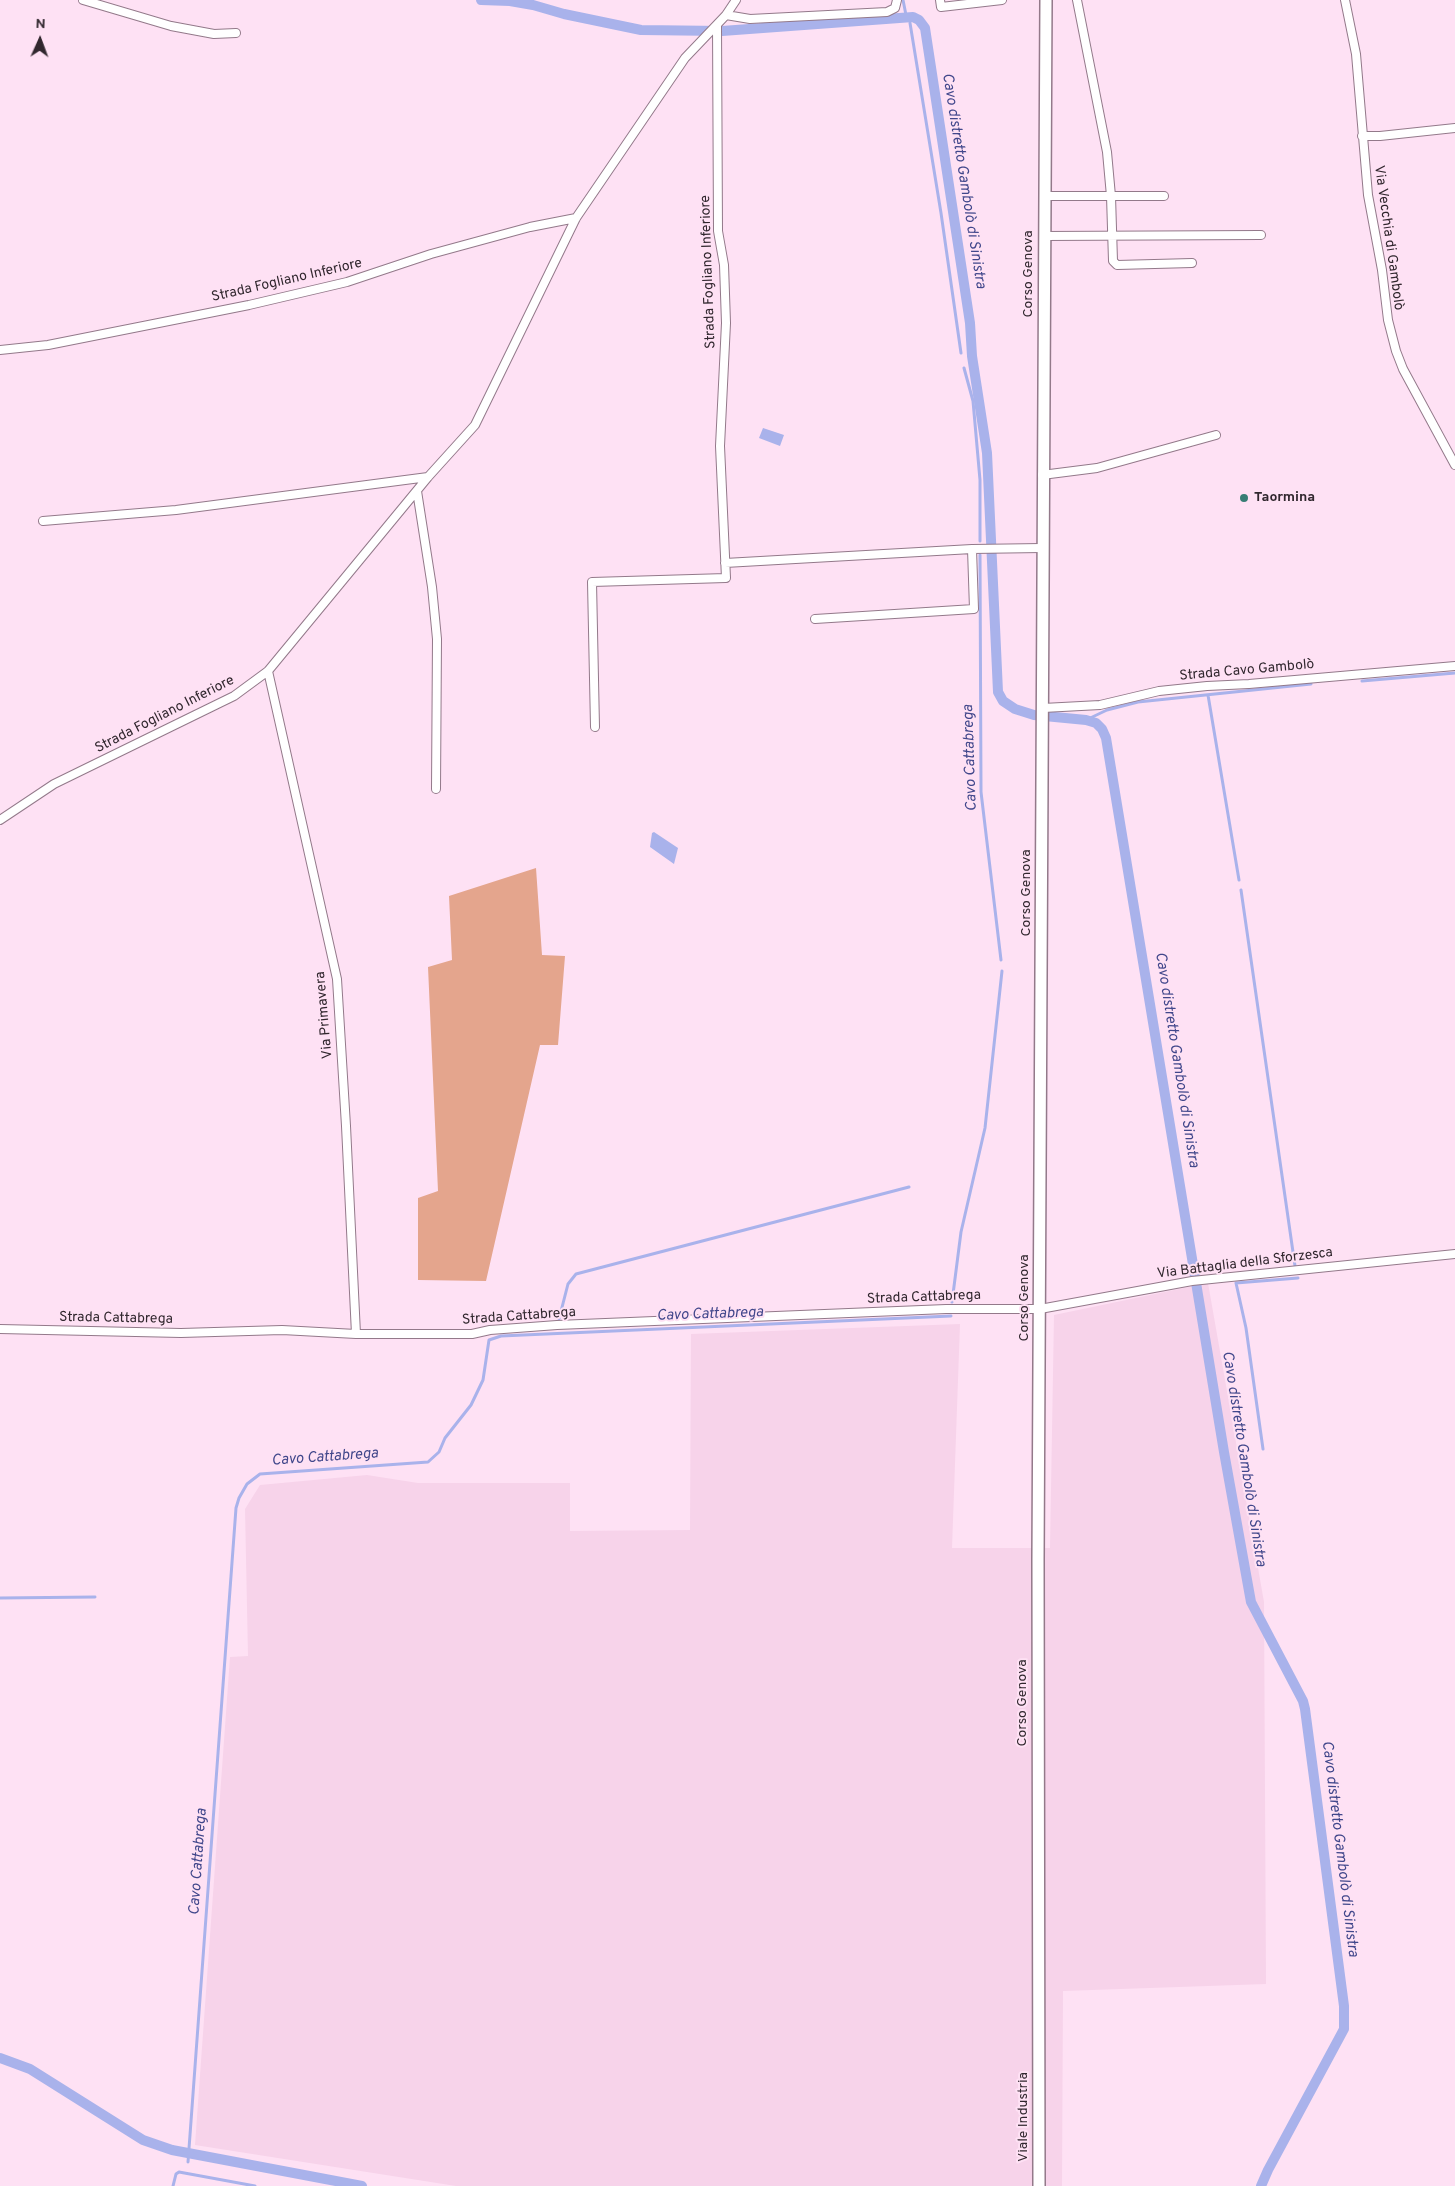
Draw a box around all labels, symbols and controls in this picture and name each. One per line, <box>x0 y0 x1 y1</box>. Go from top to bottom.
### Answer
north arrow <box>15 15 65 65</box>
text: N <box>35 16 46 33</box>
water label: Cavo distretto Gambolò di Sinistra <box>937 72 989 290</box>
street label: Via Vecchia di Gambolò <box>1370 164 1406 312</box>
street label: Strada Fogliano Inferiore <box>698 195 720 349</box>
street label: Corso Genova <box>1021 230 1037 318</box>
street label: Strada Fogliano Inferiore <box>210 255 364 307</box>
place label: Taormina <box>1254 490 1315 506</box>
marker: Taormina <box>1238 492 1250 504</box>
street label: Strada Cavo Gambolò <box>1179 657 1315 685</box>
street label: Strada Fogliano Inferiore <box>93 673 237 757</box>
water label: Cavo Cattabrega <box>960 704 982 812</box>
street label: Corso Genova <box>1019 849 1035 937</box>
water label: Cavo distretto Gambolò di Sinistra <box>1150 951 1202 1169</box>
street label: Via Primavera <box>313 971 337 1059</box>
street label: Via Battaglia della Sforzesca <box>1156 1245 1334 1283</box>
street label: Corso Genova <box>1017 1254 1033 1342</box>
street label: Strada Cattabrega <box>867 1288 981 1308</box>
water label: Cavo Cattabrega <box>656 1304 764 1326</box>
street label: Strada Cattabrega <box>462 1305 576 1329</box>
street label: Strada Cattabrega <box>59 1310 173 1328</box>
water label: Cavo distretto Gambolò di Sinistra <box>1217 1350 1269 1568</box>
water label: Cavo Cattabrega <box>271 1445 379 1471</box>
street label: Corso Genova <box>1015 1659 1031 1747</box>
water label: Cavo distretto Gambolò di Sinistra <box>1317 1740 1361 1958</box>
water label: Cavo Cattabrega <box>186 1808 212 1916</box>
street label: Viale Industria <box>1016 2072 1032 2162</box>

